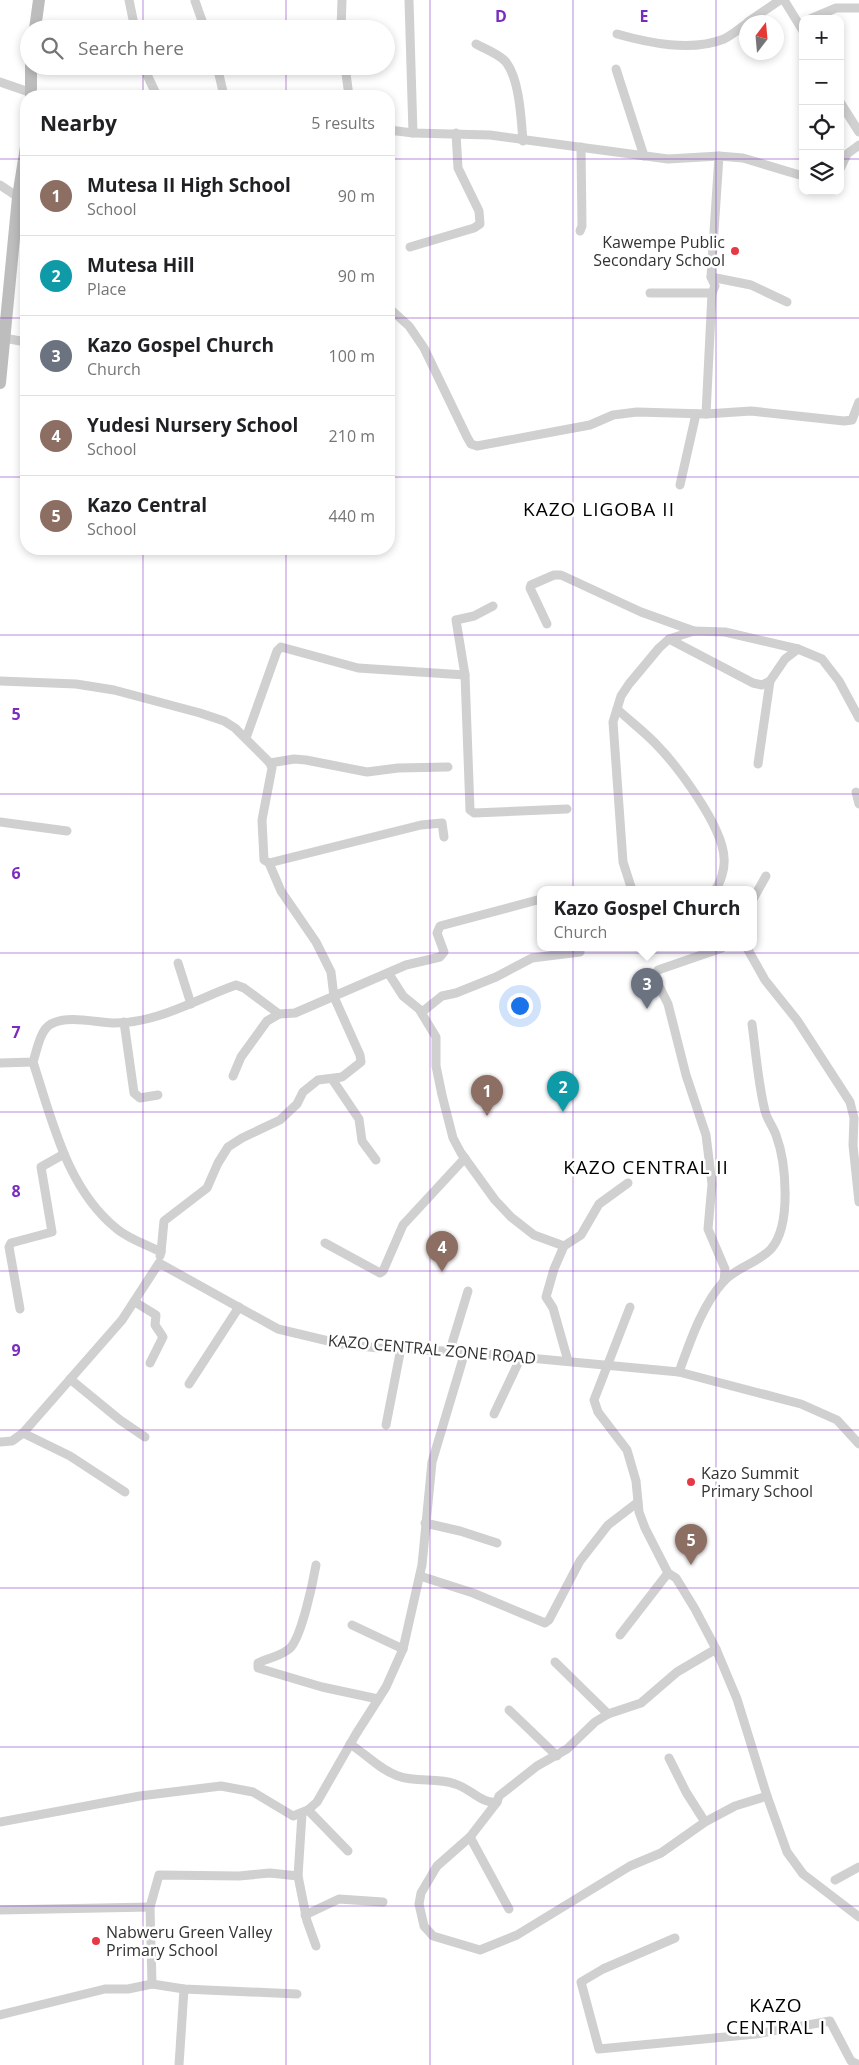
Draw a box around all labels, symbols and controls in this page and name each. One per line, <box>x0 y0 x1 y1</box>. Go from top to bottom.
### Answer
text: D <box>495 5 507 27</box>
text: E <box>640 5 649 27</box>
north arrow <box>739 15 784 60</box>
map controls <box>799 15 844 195</box>
button: + <box>799 15 844 60</box>
search box <box>20 20 395 75</box>
icon: search <box>38 34 66 62</box>
text: Search here <box>78 35 184 61</box>
button: − <box>799 60 844 105</box>
button: locate <box>799 105 844 150</box>
text: Nearby <box>40 109 117 137</box>
text: 5 results <box>311 112 375 134</box>
button: layers <box>799 150 844 195</box>
text: Mutesa II High School <box>87 172 291 198</box>
text: 1 <box>51 185 61 207</box>
text: 90 m <box>338 185 375 207</box>
text: School <box>87 198 137 220</box>
place label: Kawempe Public Secondary School <box>593 231 725 271</box>
marker: Kawempe Public Secondary School <box>729 245 741 257</box>
text: Mutesa Hill <box>87 252 195 278</box>
text: 2 <box>51 265 61 287</box>
text: 90 m <box>338 265 375 287</box>
text: Place <box>87 278 126 300</box>
text: Kazo Gospel Church <box>87 332 274 358</box>
text: 3 <box>51 345 61 367</box>
text: 100 m <box>329 345 375 367</box>
text: Church <box>87 358 141 380</box>
text: Yudesi Nursery School <box>87 412 298 438</box>
text: 4 <box>51 425 61 447</box>
text: 210 m <box>329 425 375 447</box>
text: School <box>87 438 137 460</box>
text: Kazo Central <box>87 492 207 518</box>
district label: KAZO LIGOBA II <box>523 496 675 522</box>
text: 5 <box>51 505 61 527</box>
text: 440 m <box>329 505 375 527</box>
text: School <box>87 518 137 540</box>
text: 5 <box>11 703 21 725</box>
text: 6 <box>11 862 21 884</box>
popup <box>537 886 757 951</box>
text: Kazo Gospel Church <box>554 895 740 921</box>
text: Church <box>554 921 607 943</box>
pin: 3 <box>631 968 663 1009</box>
your location <box>507 993 533 1019</box>
text: 7 <box>11 1021 21 1043</box>
pin: 2 <box>547 1071 579 1112</box>
pin: 1 <box>471 1075 503 1116</box>
district label: KAZO CENTRAL II <box>563 1154 729 1180</box>
text: 8 <box>11 1180 21 1202</box>
pin: 4 <box>426 1231 458 1272</box>
street label: KAZO CENTRAL ZONE ROAD <box>327 1329 537 1369</box>
text: 9 <box>11 1339 21 1361</box>
place label: Kazo Summit Primary School <box>701 1462 813 1502</box>
marker: Kazo Summit Primary School <box>685 1476 697 1488</box>
pin: 5 <box>675 1524 707 1565</box>
place label: Nabweru Green Valley Primary School <box>106 1921 273 1961</box>
marker: Nabweru Green Valley Primary School <box>90 1935 102 1947</box>
district label: KAZO CENTRAL I <box>726 1992 826 2040</box>

